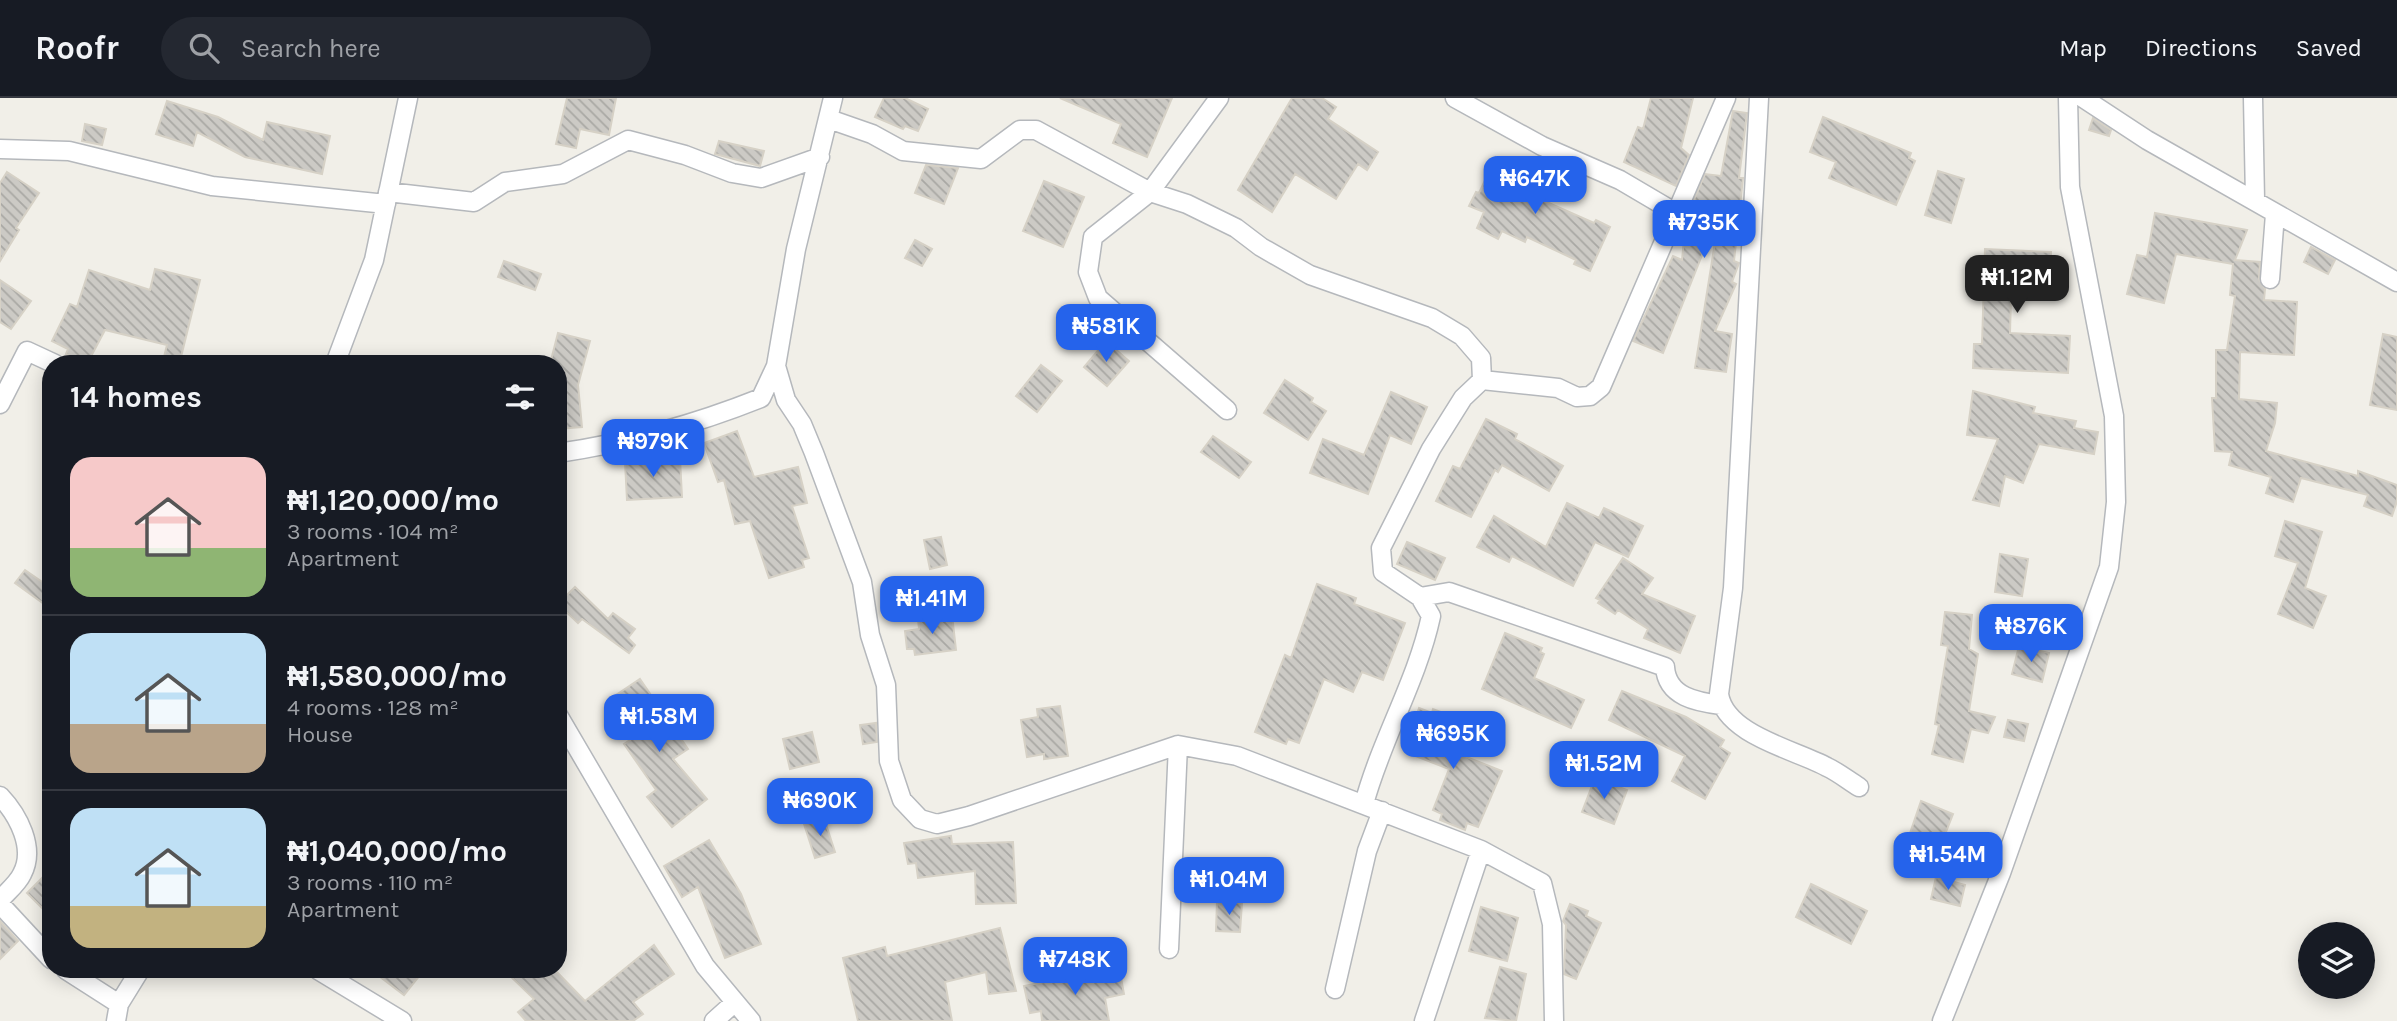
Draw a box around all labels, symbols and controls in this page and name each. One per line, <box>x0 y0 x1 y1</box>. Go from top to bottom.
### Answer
search box <box>161 17 651 80</box>
text: Roofr <box>35 29 119 67</box>
icon: search <box>185 29 223 67</box>
text: Search here <box>241 33 381 64</box>
text: Map <box>2059 34 2107 62</box>
text: Directions <box>2145 34 2258 62</box>
text: Saved <box>2296 34 2362 62</box>
pin: ₦647K <box>1486 156 1584 216</box>
text: ₦647K <box>1500 165 1570 192</box>
pin: ₦735K <box>1655 200 1753 260</box>
text: ₦735K <box>1669 209 1739 236</box>
pin: ₦1.12M <box>1960 256 2074 315</box>
text: ₦1.12M <box>1981 264 2053 291</box>
pin: ₦581K <box>1057 304 1155 364</box>
text: ₦581K <box>1072 313 1140 340</box>
icon: filters <box>501 378 539 416</box>
text: 14 homes <box>70 379 202 415</box>
pin: ₦979K <box>604 420 702 479</box>
text: ₦979K <box>617 428 689 455</box>
text: ₦1,120,000/mo <box>287 482 499 518</box>
icon: home <box>126 485 210 569</box>
text: 3 rooms · 104 m² <box>287 518 458 545</box>
text: Apartment <box>287 545 399 572</box>
pin: ₦1.41M <box>875 576 989 636</box>
text: ₦1.41M <box>896 585 968 612</box>
pin: ₦876K <box>1982 604 2080 664</box>
text: ₦876K <box>1995 613 2067 640</box>
text: ₦1,580,000/mo <box>287 658 507 694</box>
icon: home <box>126 661 210 745</box>
text: 4 rooms · 128 m² <box>287 694 459 721</box>
pin: ₦1.58M <box>602 694 716 754</box>
text: ₦1.58M <box>620 703 698 730</box>
pin: ₦695K <box>1404 712 1502 771</box>
text: ₦695K <box>1416 720 1490 747</box>
text: House <box>287 721 353 748</box>
pin: ₦1.52M <box>1547 742 1661 801</box>
text: ₦1.52M <box>1565 750 1643 777</box>
pin: ₦690K <box>771 778 869 838</box>
text: ₦690K <box>783 787 857 814</box>
pin: ₦1.54M <box>1891 832 2005 892</box>
text: ₦1,040,000/mo <box>287 833 507 869</box>
icon: home <box>126 836 210 920</box>
text: ₦1.54M <box>1910 841 1986 868</box>
pin: ₦1.04M <box>1172 858 1286 917</box>
text: ₦1.04M <box>1190 866 1268 893</box>
text: 3 rooms · 110 m² <box>287 869 453 896</box>
text: Apartment <box>287 896 399 923</box>
map controls <box>2298 922 2375 999</box>
button: layers <box>2298 922 2375 999</box>
pin: ₦748K <box>1026 937 1124 997</box>
text: ₦748K <box>1039 946 1111 973</box>

